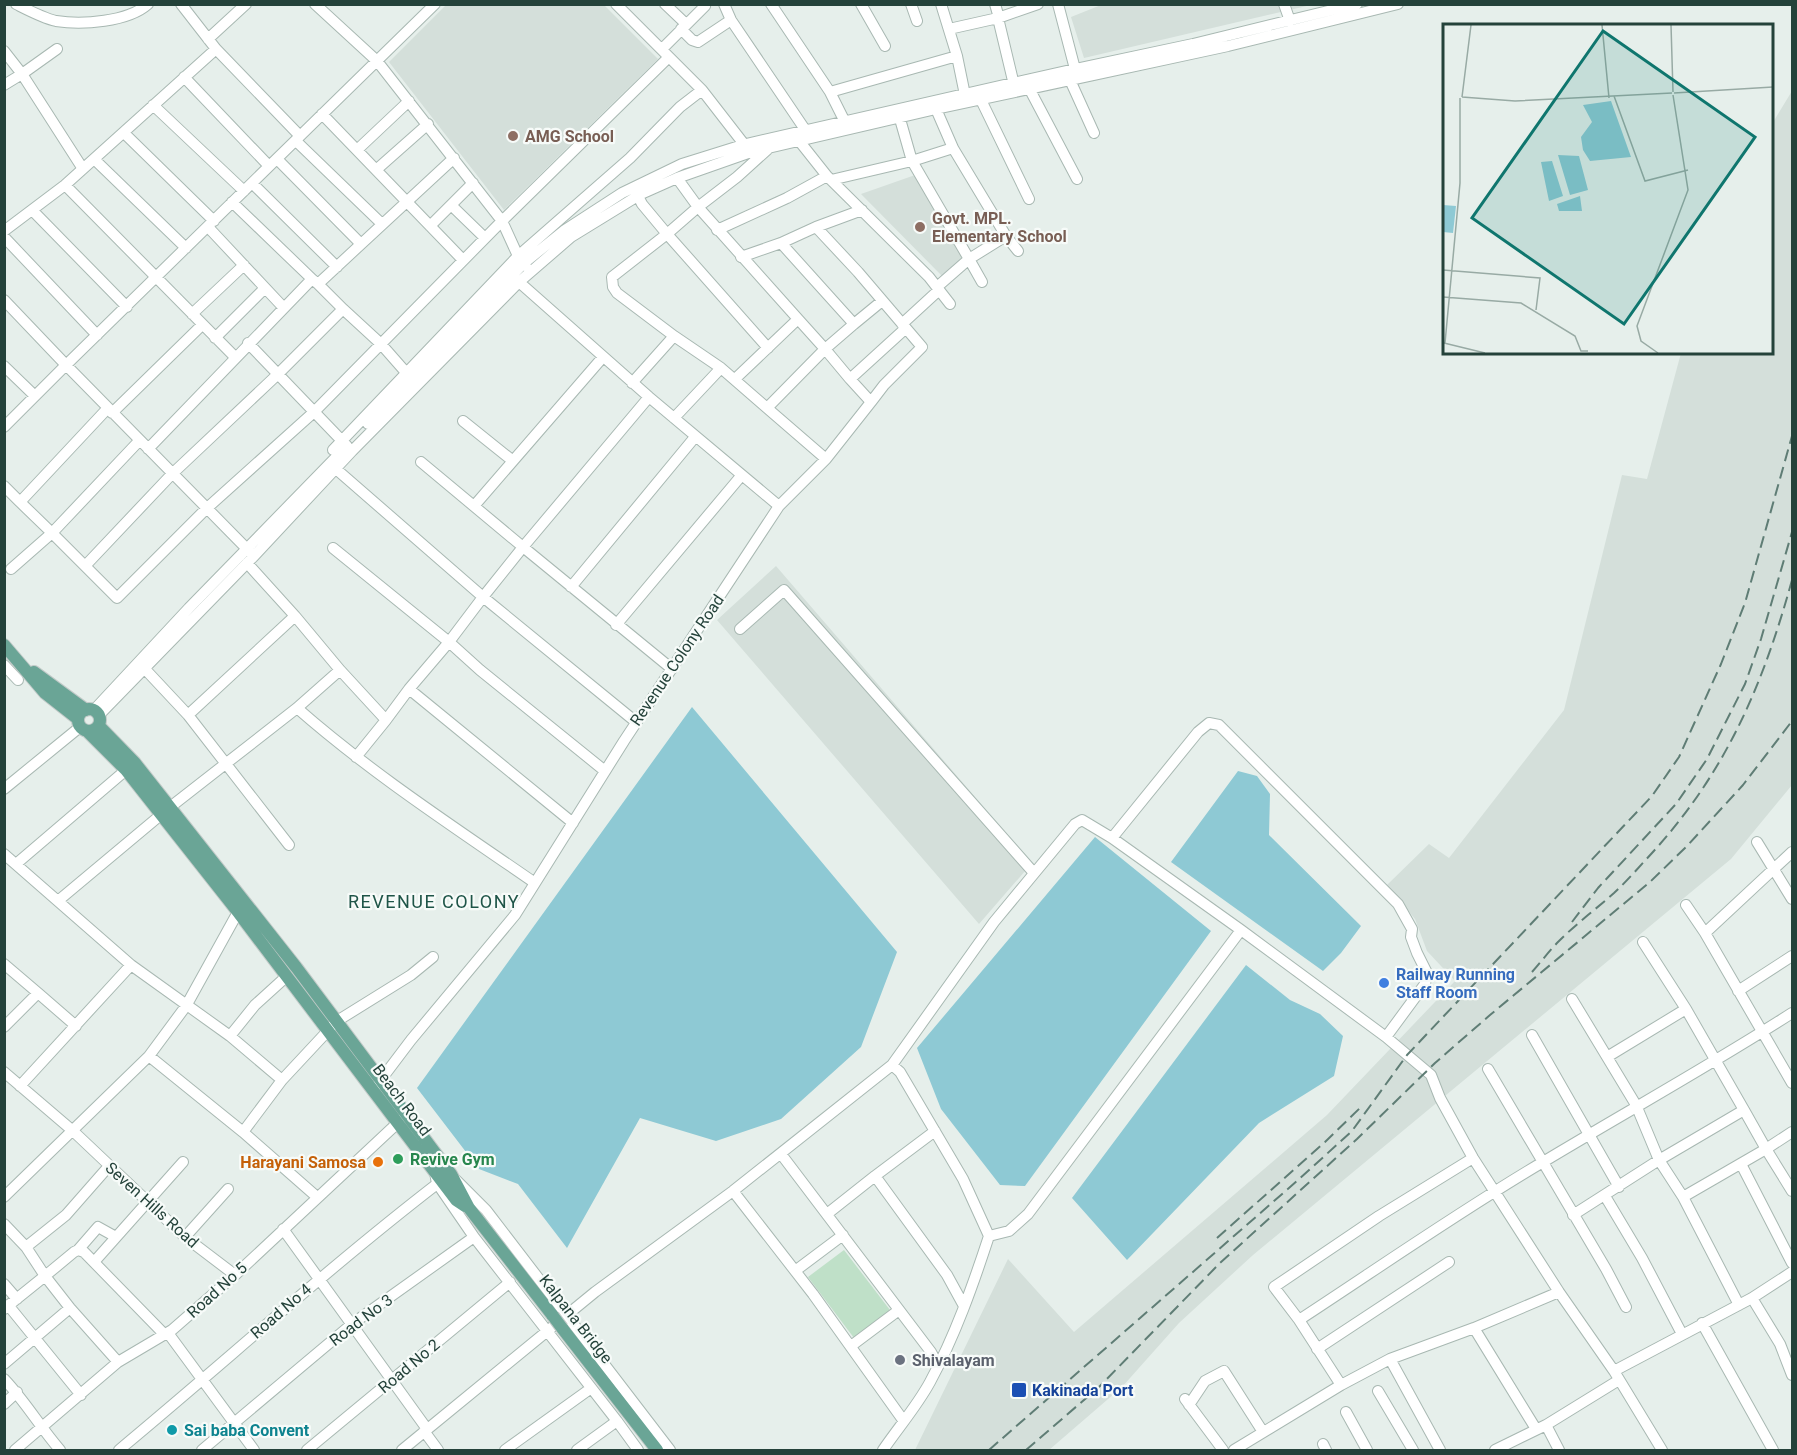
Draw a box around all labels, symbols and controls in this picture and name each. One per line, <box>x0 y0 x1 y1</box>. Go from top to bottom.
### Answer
inset map <box>1443 24 1773 354</box>
place label: AMG School <box>525 127 614 146</box>
marker: AMG School <box>506 129 520 143</box>
place label: Govt. MPL. Elementary School <box>932 209 1067 246</box>
marker: Govt. MPL. Elementary School <box>913 220 927 234</box>
street label: Revenue Colony Road <box>626 591 728 729</box>
district label: REVENUE COLONY <box>348 891 520 912</box>
place label: Railway Running Staff Room <box>1396 965 1515 1002</box>
marker: Railway Running Staff Room <box>1377 976 1391 990</box>
street label: Beach Road <box>369 1060 435 1140</box>
place label: Revive Gym <box>410 1150 495 1169</box>
marker: Revive Gym <box>391 1152 405 1166</box>
place label: Harayani Samosa <box>240 1153 366 1172</box>
marker: Harayani Samosa <box>371 1155 385 1169</box>
street label: Seven Hills Road <box>101 1158 203 1252</box>
street label: Road No 5 <box>183 1258 251 1322</box>
street label: Kalpana Bridge <box>535 1271 617 1367</box>
street label: Road No 4 <box>247 1279 315 1343</box>
street label: Road No 3 <box>326 1290 396 1350</box>
street label: Road No 2 <box>374 1335 444 1397</box>
place label: Shivalayam <box>912 1351 995 1370</box>
marker: Shivalayam <box>893 1353 907 1367</box>
marker: Kakinada Port <box>1010 1381 1028 1399</box>
place label: Kakinada Port <box>1032 1381 1134 1400</box>
place label: Sai baba Convent <box>184 1421 310 1440</box>
marker: Sai baba Convent <box>165 1423 179 1437</box>

